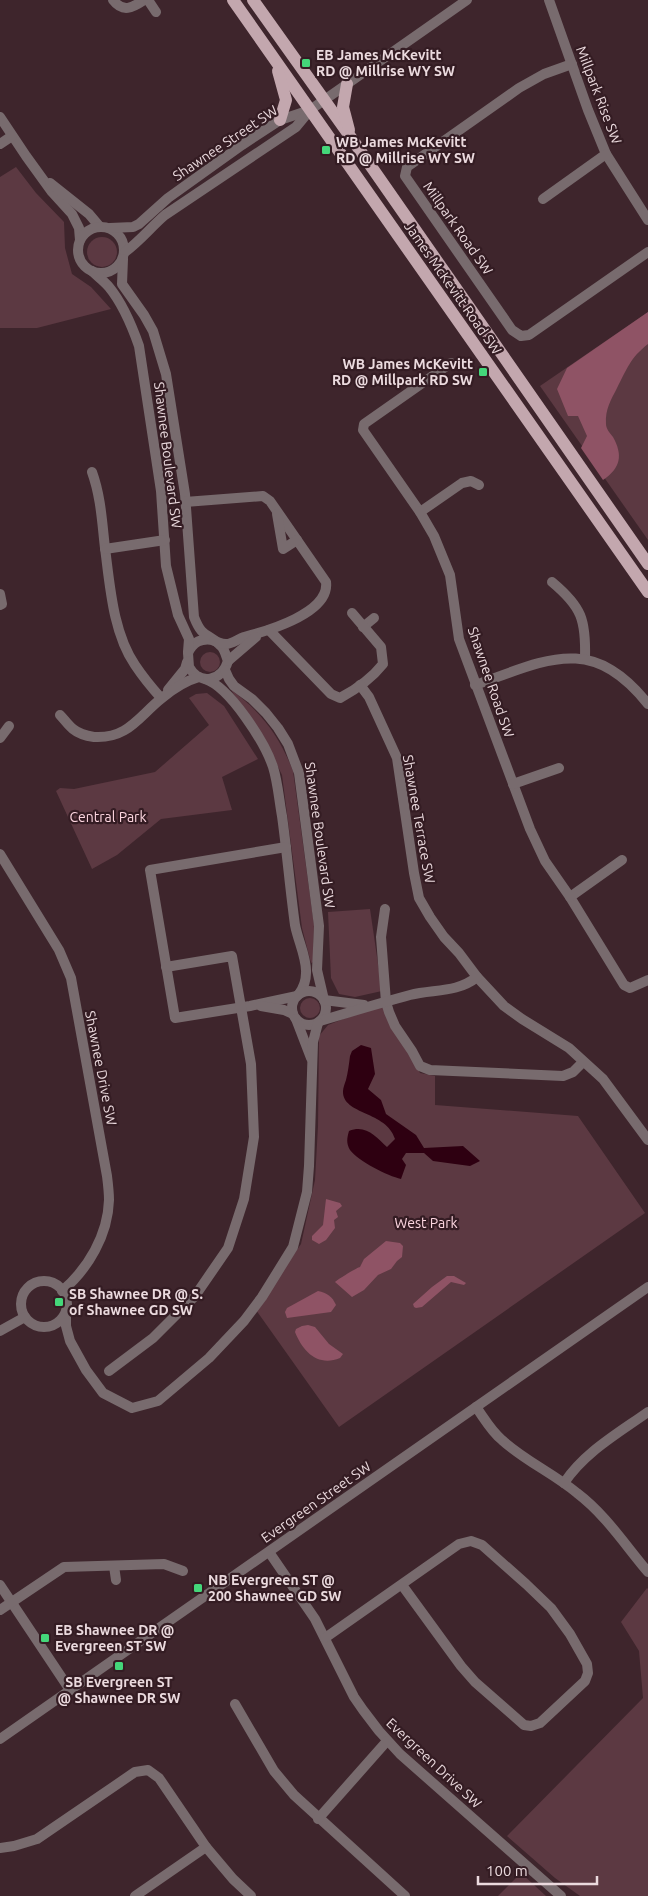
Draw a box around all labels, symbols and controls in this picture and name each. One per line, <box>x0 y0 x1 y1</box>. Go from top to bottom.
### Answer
street label: Millpark Rise SW <box>573 44 625 146</box>
place label: EB James McKevitt RD @ Millrise WY SW <box>316 47 455 79</box>
marker: EB James McKevitt RD @ Millrise WY SW <box>300 57 312 69</box>
street label: Shawnee Street SW <box>170 102 280 184</box>
place label: WB James McKevitt RD @ Millrise WY SW <box>336 134 475 166</box>
marker: WB James McKevitt RD @ Millrise WY SW <box>320 144 332 156</box>
street label: Millpark Road SW <box>420 179 496 278</box>
street label: James McKevitt Road SW <box>401 219 505 357</box>
place label: WB James McKevitt RD @ Millpark RD SW <box>332 356 473 388</box>
marker: WB James McKevitt RD @ Millpark RD SW <box>477 366 489 378</box>
street label: Shawnee Boulevard SW <box>151 381 185 529</box>
street label: Shawnee Road SW <box>465 625 517 739</box>
street label: Shawnee Terrace SW <box>400 753 438 885</box>
street label: Shawnee Boulevard SW <box>302 761 338 909</box>
park label: Central Park <box>70 809 146 825</box>
street label: Shawnee Drive SW <box>82 1009 120 1127</box>
park label: West Park <box>394 1215 458 1231</box>
place label: SB Shawnee DR @ S. of Shawnee GD SW <box>69 1286 203 1318</box>
marker: SB Shawnee DR @ S. of Shawnee GD SW <box>53 1296 65 1308</box>
street label: Evergreen Street SW <box>258 1458 374 1546</box>
place label: NB Evergreen ST @ 200 Shawnee GD SW <box>208 1572 341 1604</box>
marker: NB Evergreen ST @ 200 Shawnee GD SW <box>192 1582 204 1594</box>
place label: EB Shawnee DR @ Evergreen ST SW <box>55 1622 174 1654</box>
marker: EB Shawnee DR @ Evergreen ST SW <box>39 1632 51 1644</box>
marker: SB Evergreen ST @ Shawnee DR SW <box>113 1660 125 1672</box>
place label: SB Evergreen ST @ Shawnee DR SW <box>58 1674 180 1706</box>
street label: Evergreen Drive SW <box>383 1715 485 1811</box>
scale bar <box>478 1854 597 1886</box>
text: 100 m <box>486 1862 528 1879</box>

